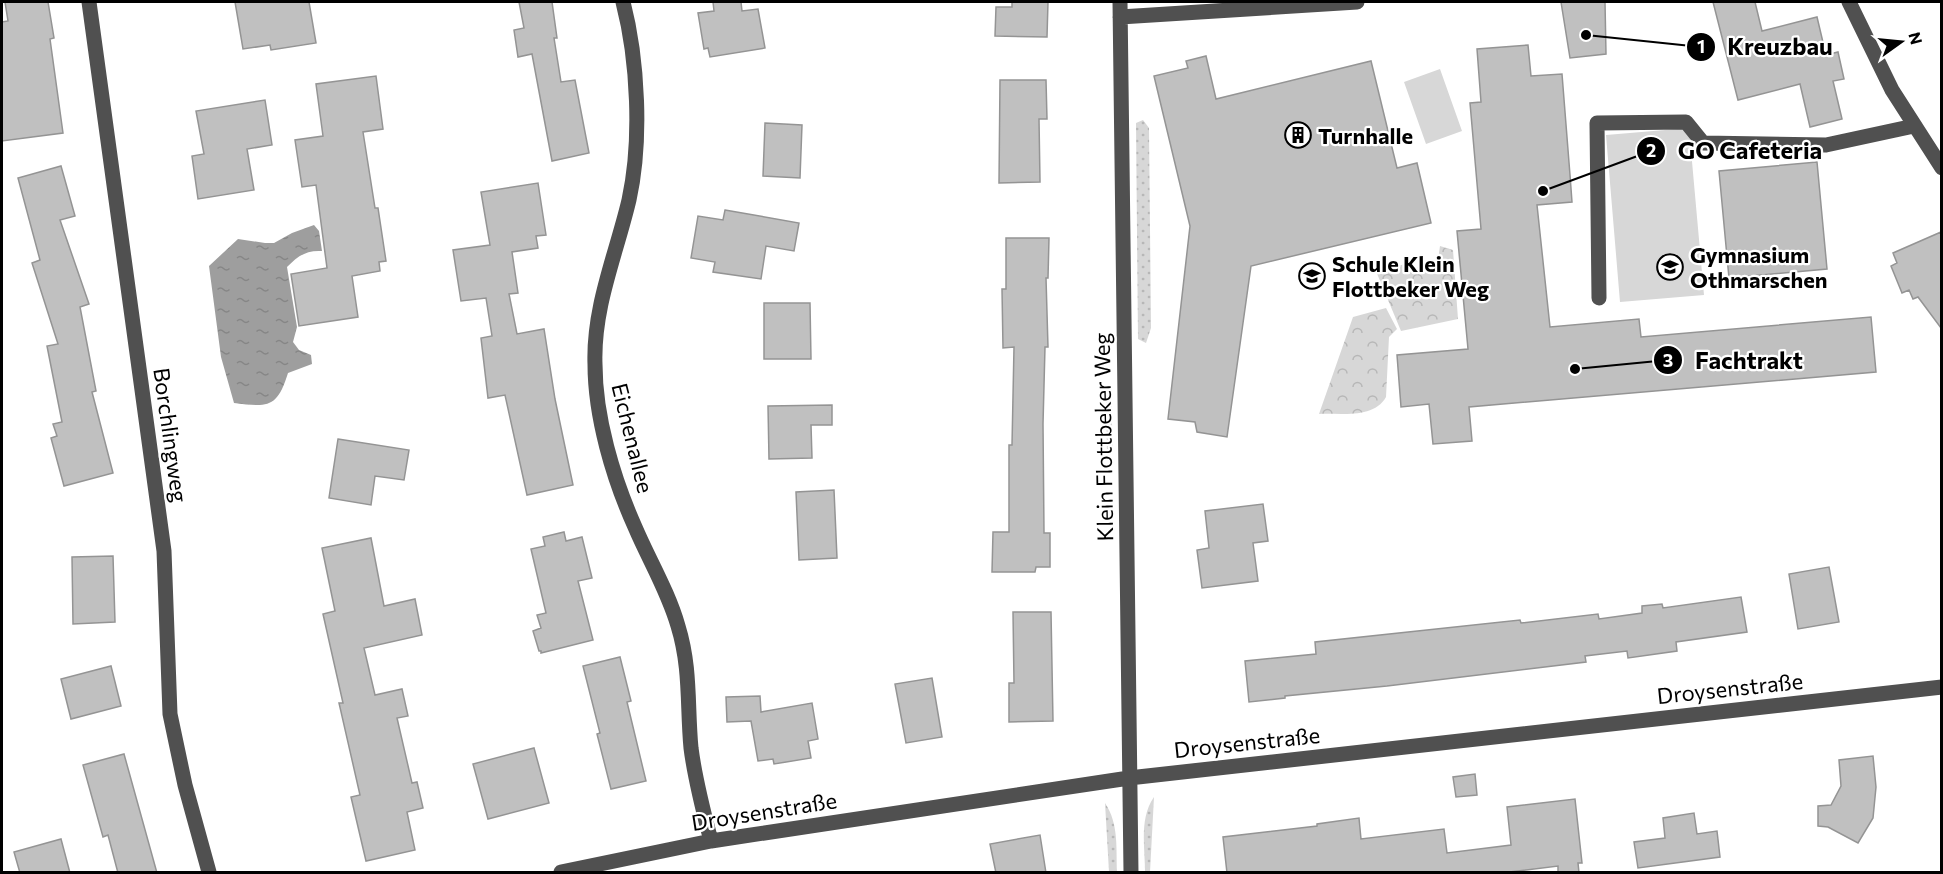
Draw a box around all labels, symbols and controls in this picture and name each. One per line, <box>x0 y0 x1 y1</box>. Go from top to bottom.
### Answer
north arrow <box>1871 12 1931 72</box>
callout: Kreuzbau <box>1686 26 1845 68</box>
text: N <box>1905 30 1927 46</box>
text: Kreuzbau <box>1727 31 1833 60</box>
text: 1 <box>1697 35 1705 57</box>
building icon: Turnhalle <box>1283 120 1313 150</box>
place label: Turnhalle <box>1318 122 1413 149</box>
callout: GO Cafeteria <box>1636 130 1834 172</box>
text: GO Cafeteria <box>1678 135 1822 164</box>
text: 2 <box>1646 139 1656 161</box>
place label: Gymnasium Othmarschen <box>1690 241 1827 293</box>
place label: Schule Klein Flottbeker Weg <box>1332 250 1489 302</box>
school or university icon: Gymnasium Othmarschen <box>1655 252 1685 282</box>
school or university icon: Schule Klein Flottbeker Weg <box>1297 261 1327 291</box>
street label: Klein Flottbeker Weg <box>1088 332 1118 542</box>
callout: Fachtrakt <box>1653 339 1815 381</box>
text: Fachtrakt <box>1695 345 1803 374</box>
text: 3 <box>1663 349 1673 371</box>
street label: Borchlingweg <box>148 366 194 504</box>
street label: Eichenallee <box>606 380 660 496</box>
street label: Droysenstraße <box>1656 667 1804 709</box>
street label: Droysenstraße <box>1173 721 1321 763</box>
street label: Droysenstraße <box>689 786 839 836</box>

